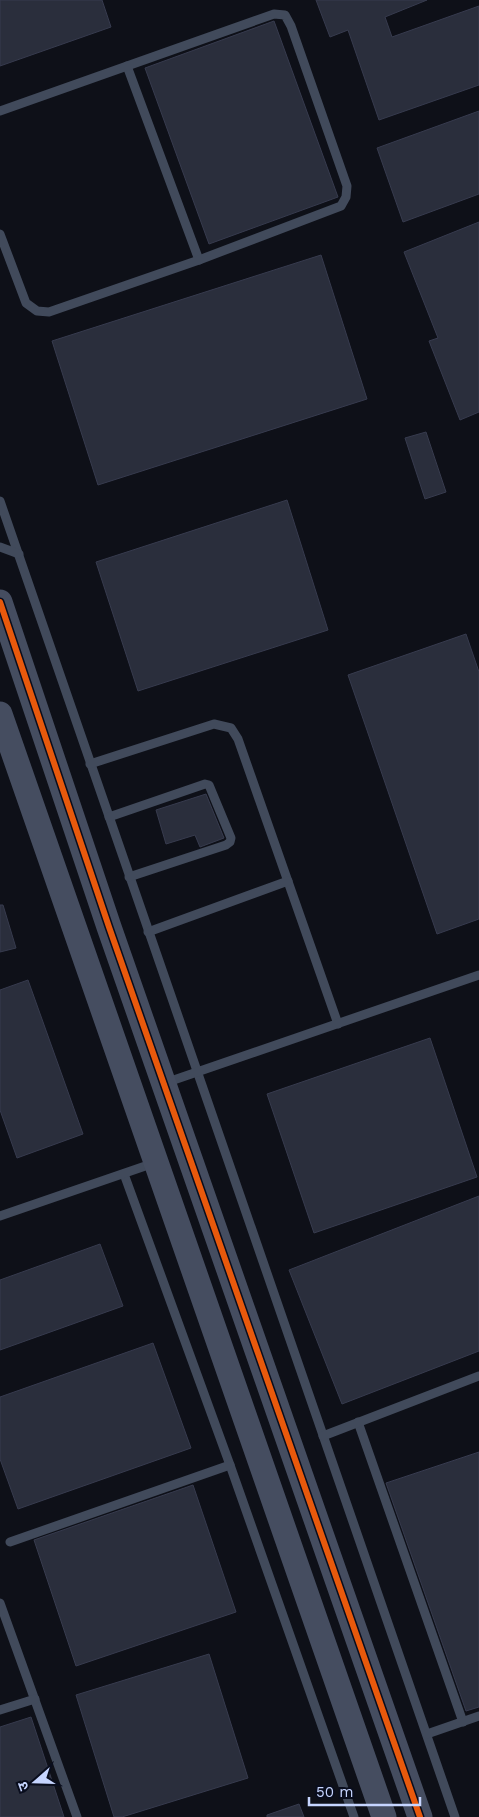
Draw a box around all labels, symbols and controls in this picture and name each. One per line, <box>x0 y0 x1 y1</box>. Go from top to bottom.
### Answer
north arrow <box>10 1757 60 1807</box>
scale bar <box>309 1774 420 1806</box>
text: उ <box>14 1779 32 1793</box>
text: 50 m <box>316 1783 353 1801</box>

